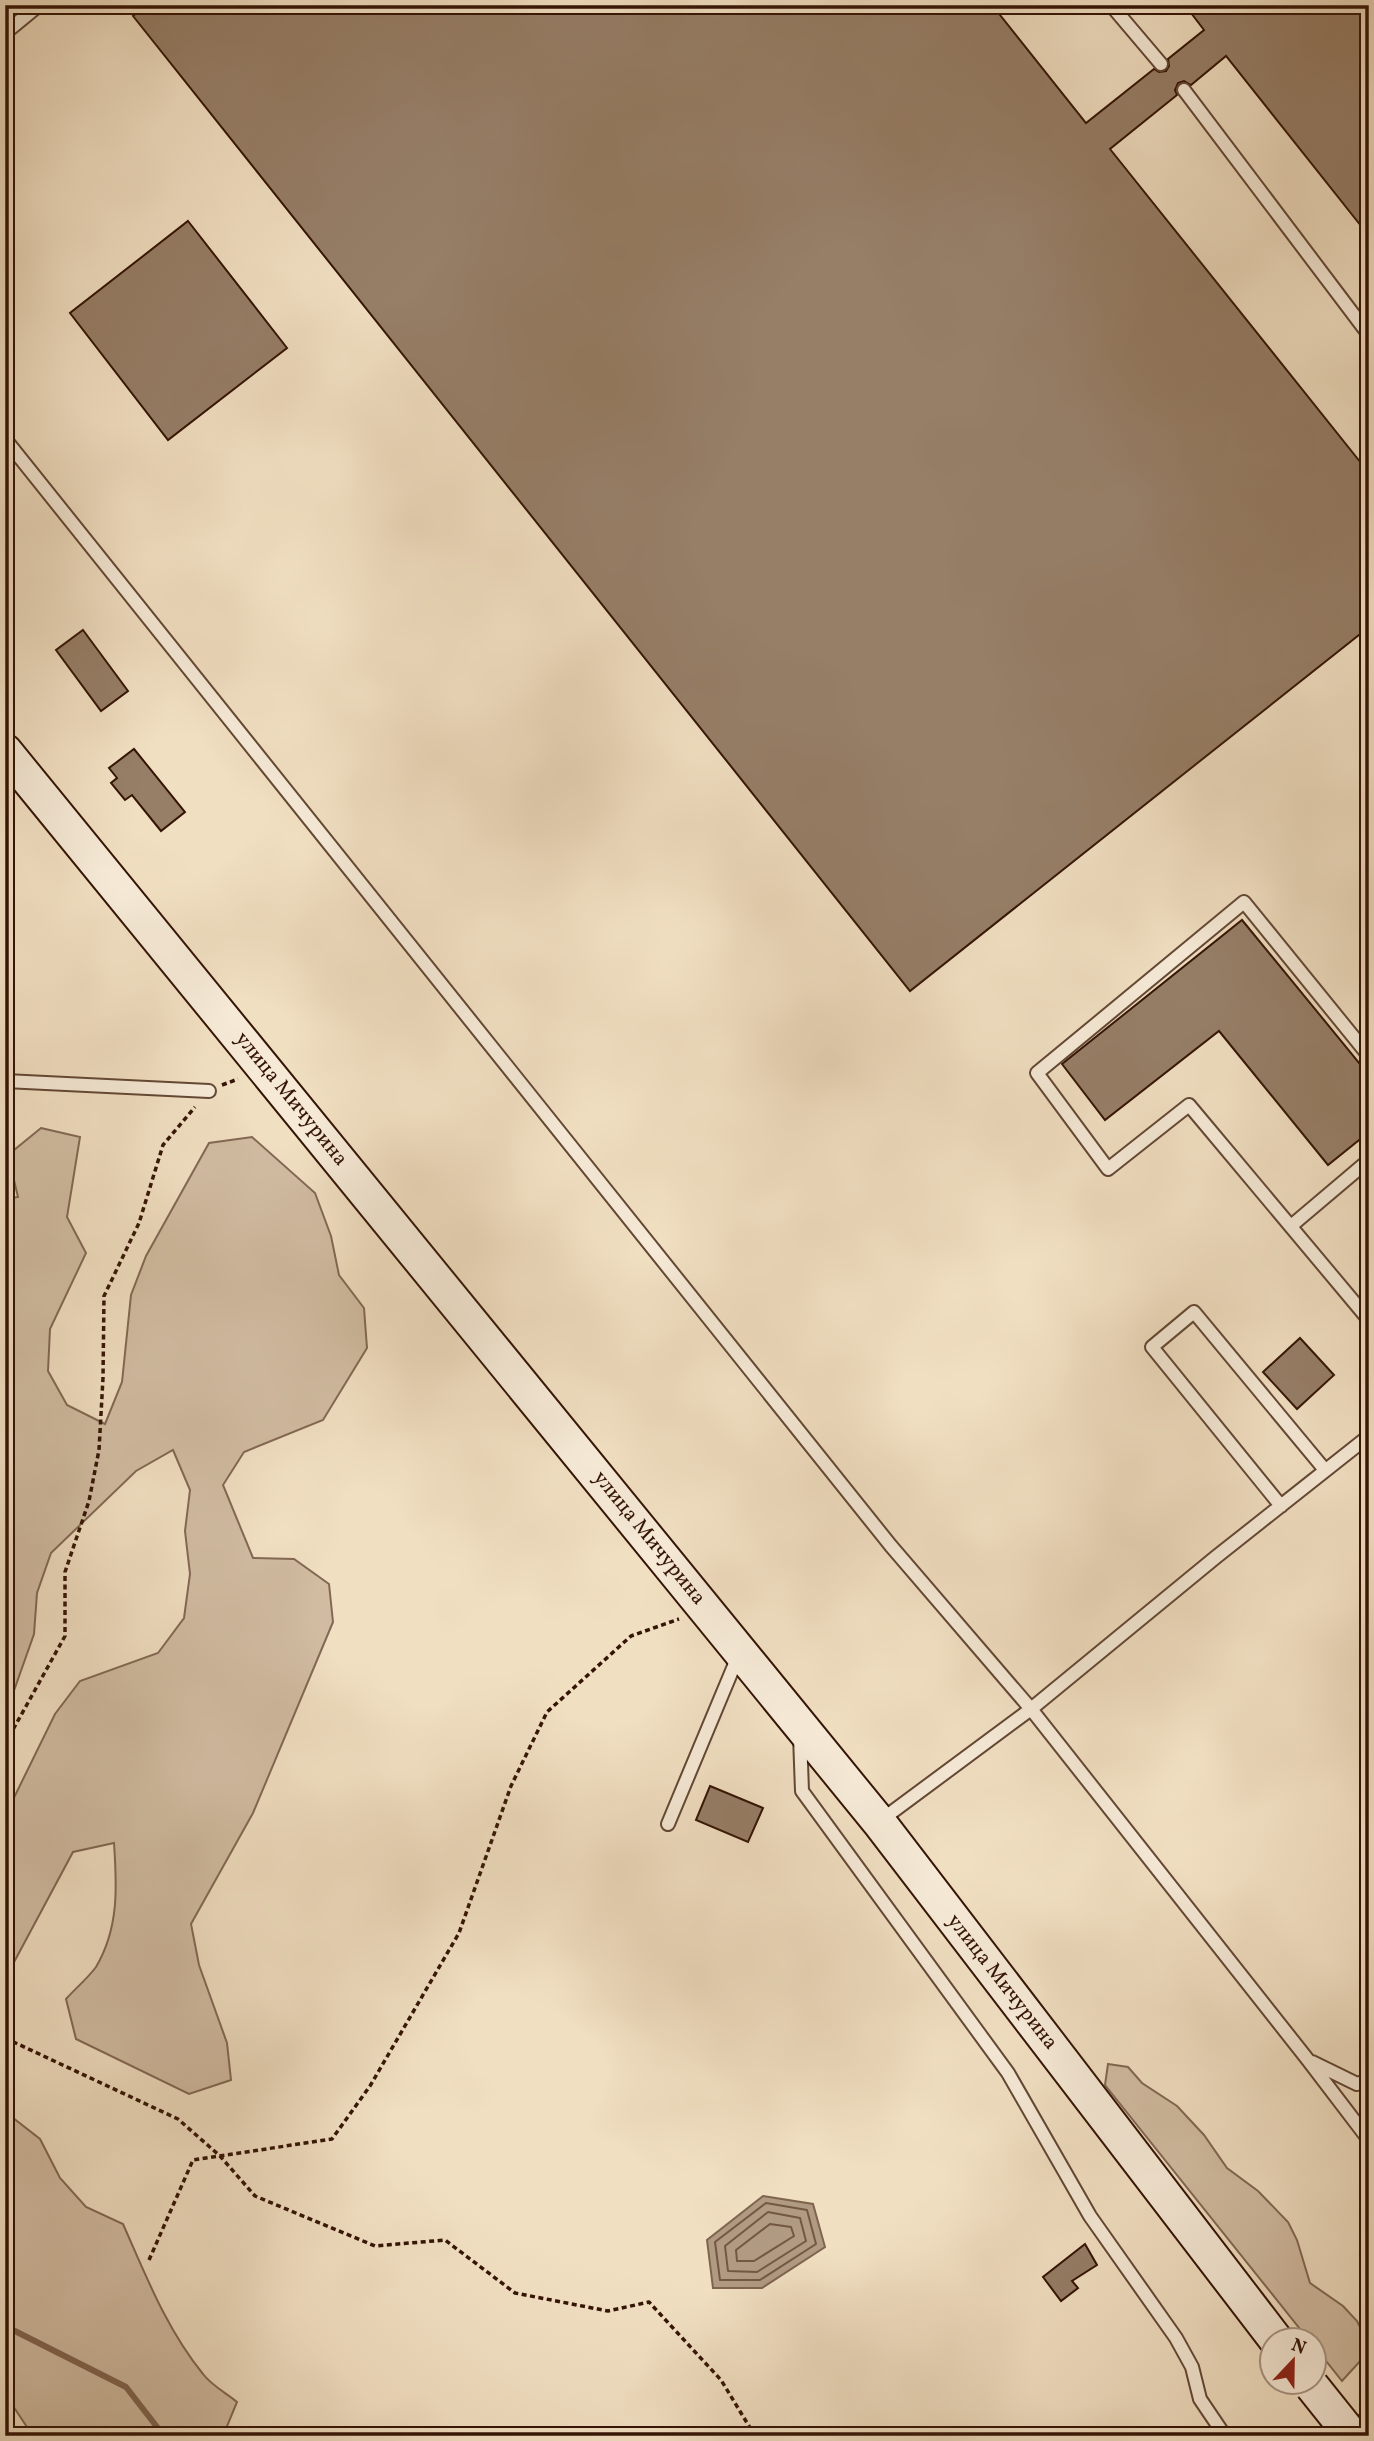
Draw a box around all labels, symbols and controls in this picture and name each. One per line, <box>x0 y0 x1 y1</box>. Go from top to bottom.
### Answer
street label: улица Мичурина <box>228 1026 354 1172</box>
street label: улица Мичурина <box>586 1465 712 1611</box>
street label: улица Мичурина <box>940 1908 1064 2056</box>
north arrow <box>1258 2326 1328 2396</box>
text: N <box>1287 2332 1310 2362</box>

